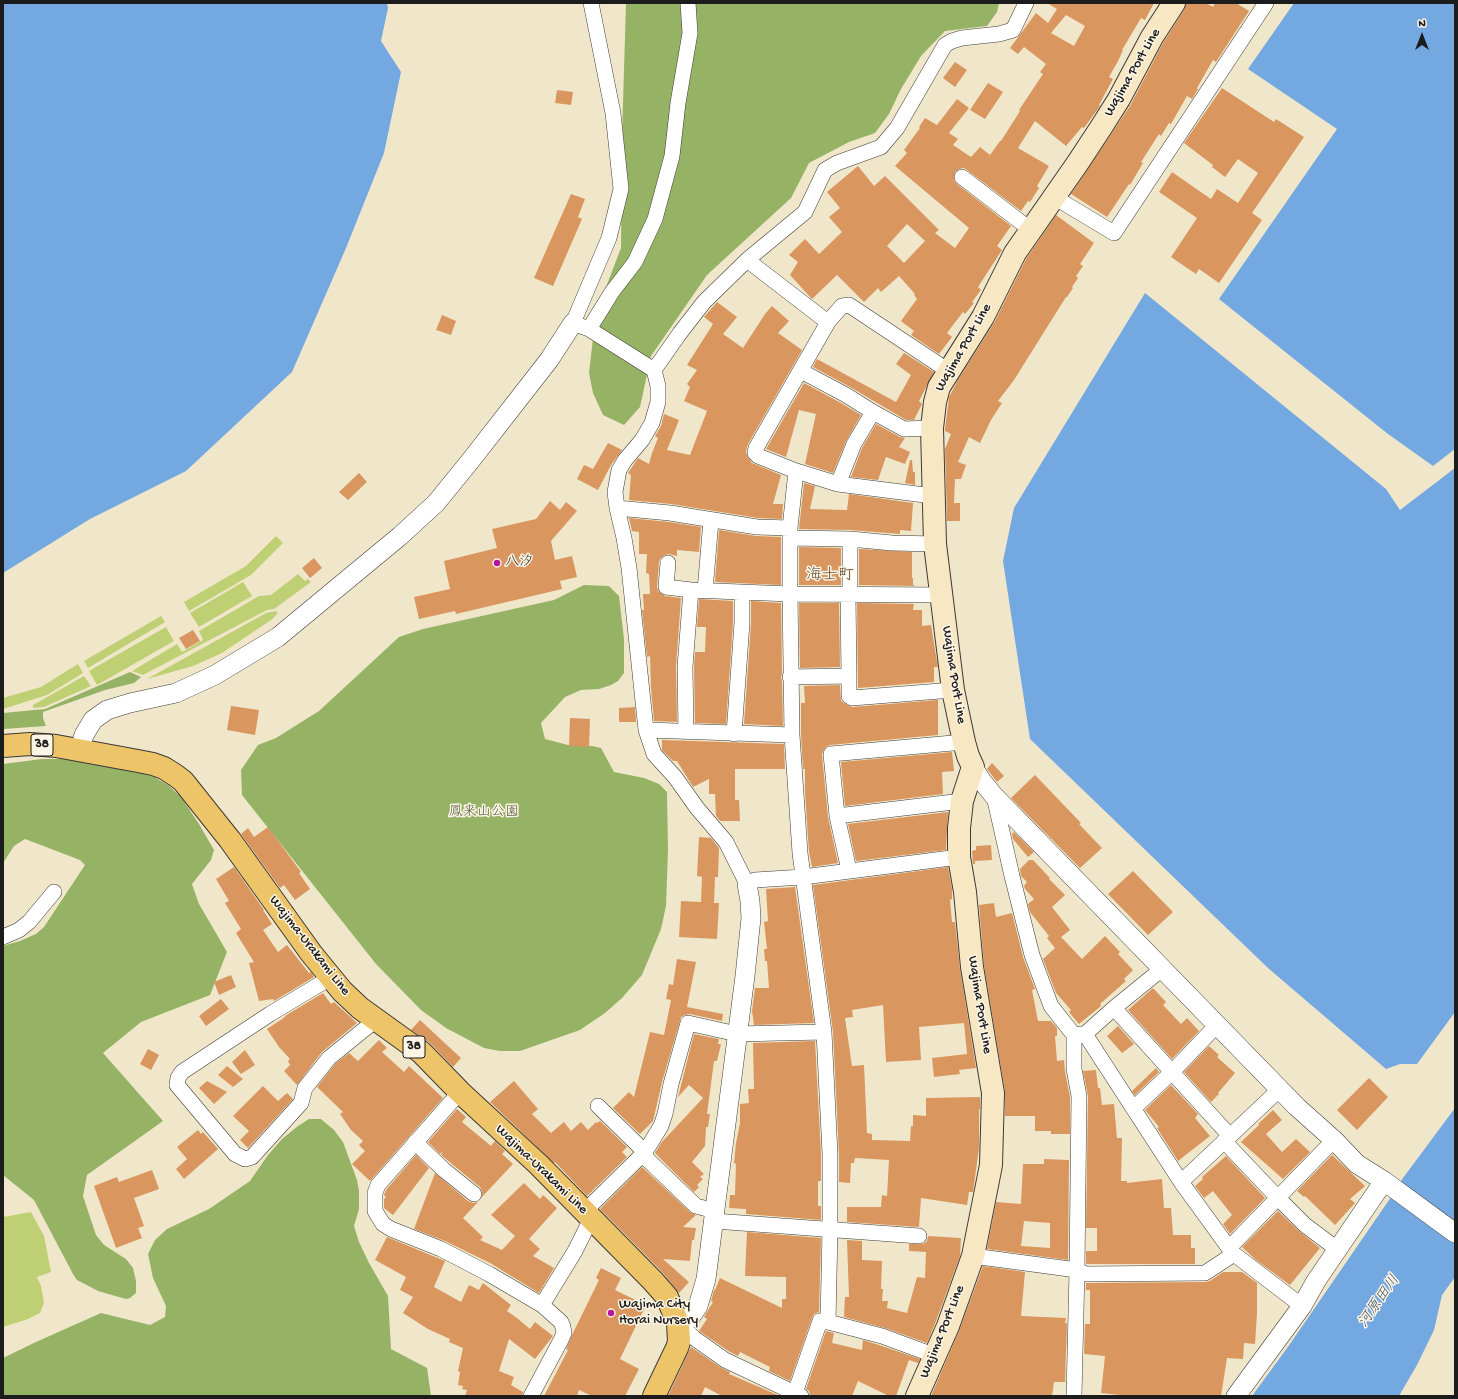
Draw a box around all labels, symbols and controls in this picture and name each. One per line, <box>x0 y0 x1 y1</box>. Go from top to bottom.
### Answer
north arrow <box>1402 16 1442 56</box>
text: N <box>1418 18 1426 30</box>
street label: Wajima Port Line <box>1101 26 1165 120</box>
street label: Wajima Port Line <box>932 301 996 395</box>
place label: 八汐 <box>505 555 533 571</box>
marker: 八汐 <box>492 558 502 568</box>
district label: 海士町 <box>806 567 854 587</box>
street label: Wajima Port Line <box>937 625 969 725</box>
road number: 38 <box>31 734 53 756</box>
park label: 鳳来山公園 <box>449 805 519 821</box>
street label: Wajima-Urakami Line <box>265 893 353 999</box>
street label: Wajima Port Line <box>963 955 995 1055</box>
road number: 38 <box>403 1036 425 1058</box>
street label: Wajima-Urakami Line <box>491 1122 591 1218</box>
water label: 河原田川 <box>1355 1272 1405 1332</box>
street label: Wajima Port Line <box>917 1283 969 1381</box>
place label: Wajima City Horai Nursery <box>619 1297 698 1330</box>
marker: Wajima City Horai Nursery <box>606 1308 616 1318</box>

